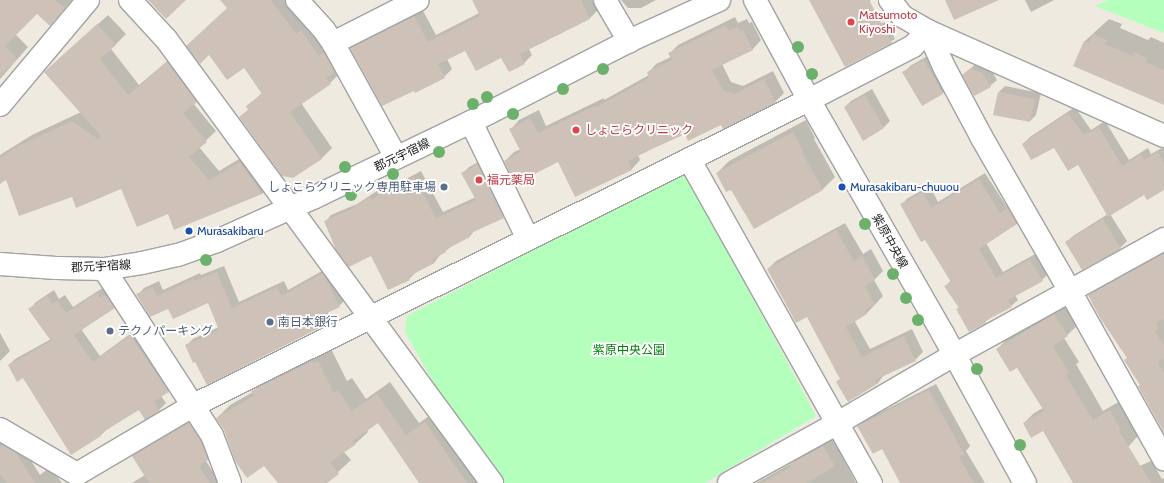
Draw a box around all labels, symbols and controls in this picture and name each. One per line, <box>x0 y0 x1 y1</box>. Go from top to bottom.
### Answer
place label: Matsumoto Kiyoshi <box>859 8 917 36</box>
marker: Matsumoto Kiyoshi <box>846 17 856 27</box>
place label: しょこらクリニック <box>585 123 693 137</box>
marker: しょこらクリニック <box>570 124 582 136</box>
street label: 郡元宇宿線 <box>372 135 432 175</box>
place label: 福元薬局 <box>487 173 535 187</box>
marker: 福元薬局 <box>474 175 484 185</box>
place label: しょこらクリニック専用駐車場 <box>268 180 436 194</box>
place label: Murasakibaru-chuuou <box>850 180 959 194</box>
marker: しょこらクリニック専用駐車場 <box>439 182 449 192</box>
marker: Murasakibaru-chuuou <box>837 182 847 192</box>
street label: 紫原中央線 <box>869 211 911 271</box>
place label: Murasakibaru <box>197 224 264 238</box>
marker: Murasakibaru <box>184 226 194 236</box>
street label: 郡元宇宿線 <box>71 257 131 275</box>
place label: 南日本銀行 <box>278 315 338 329</box>
marker: 南日本銀行 <box>265 317 275 327</box>
place label: テクノパーキング <box>118 324 214 338</box>
marker: テクノパーキング <box>105 326 115 336</box>
park label: 紫原中央公園 <box>593 343 665 357</box>

